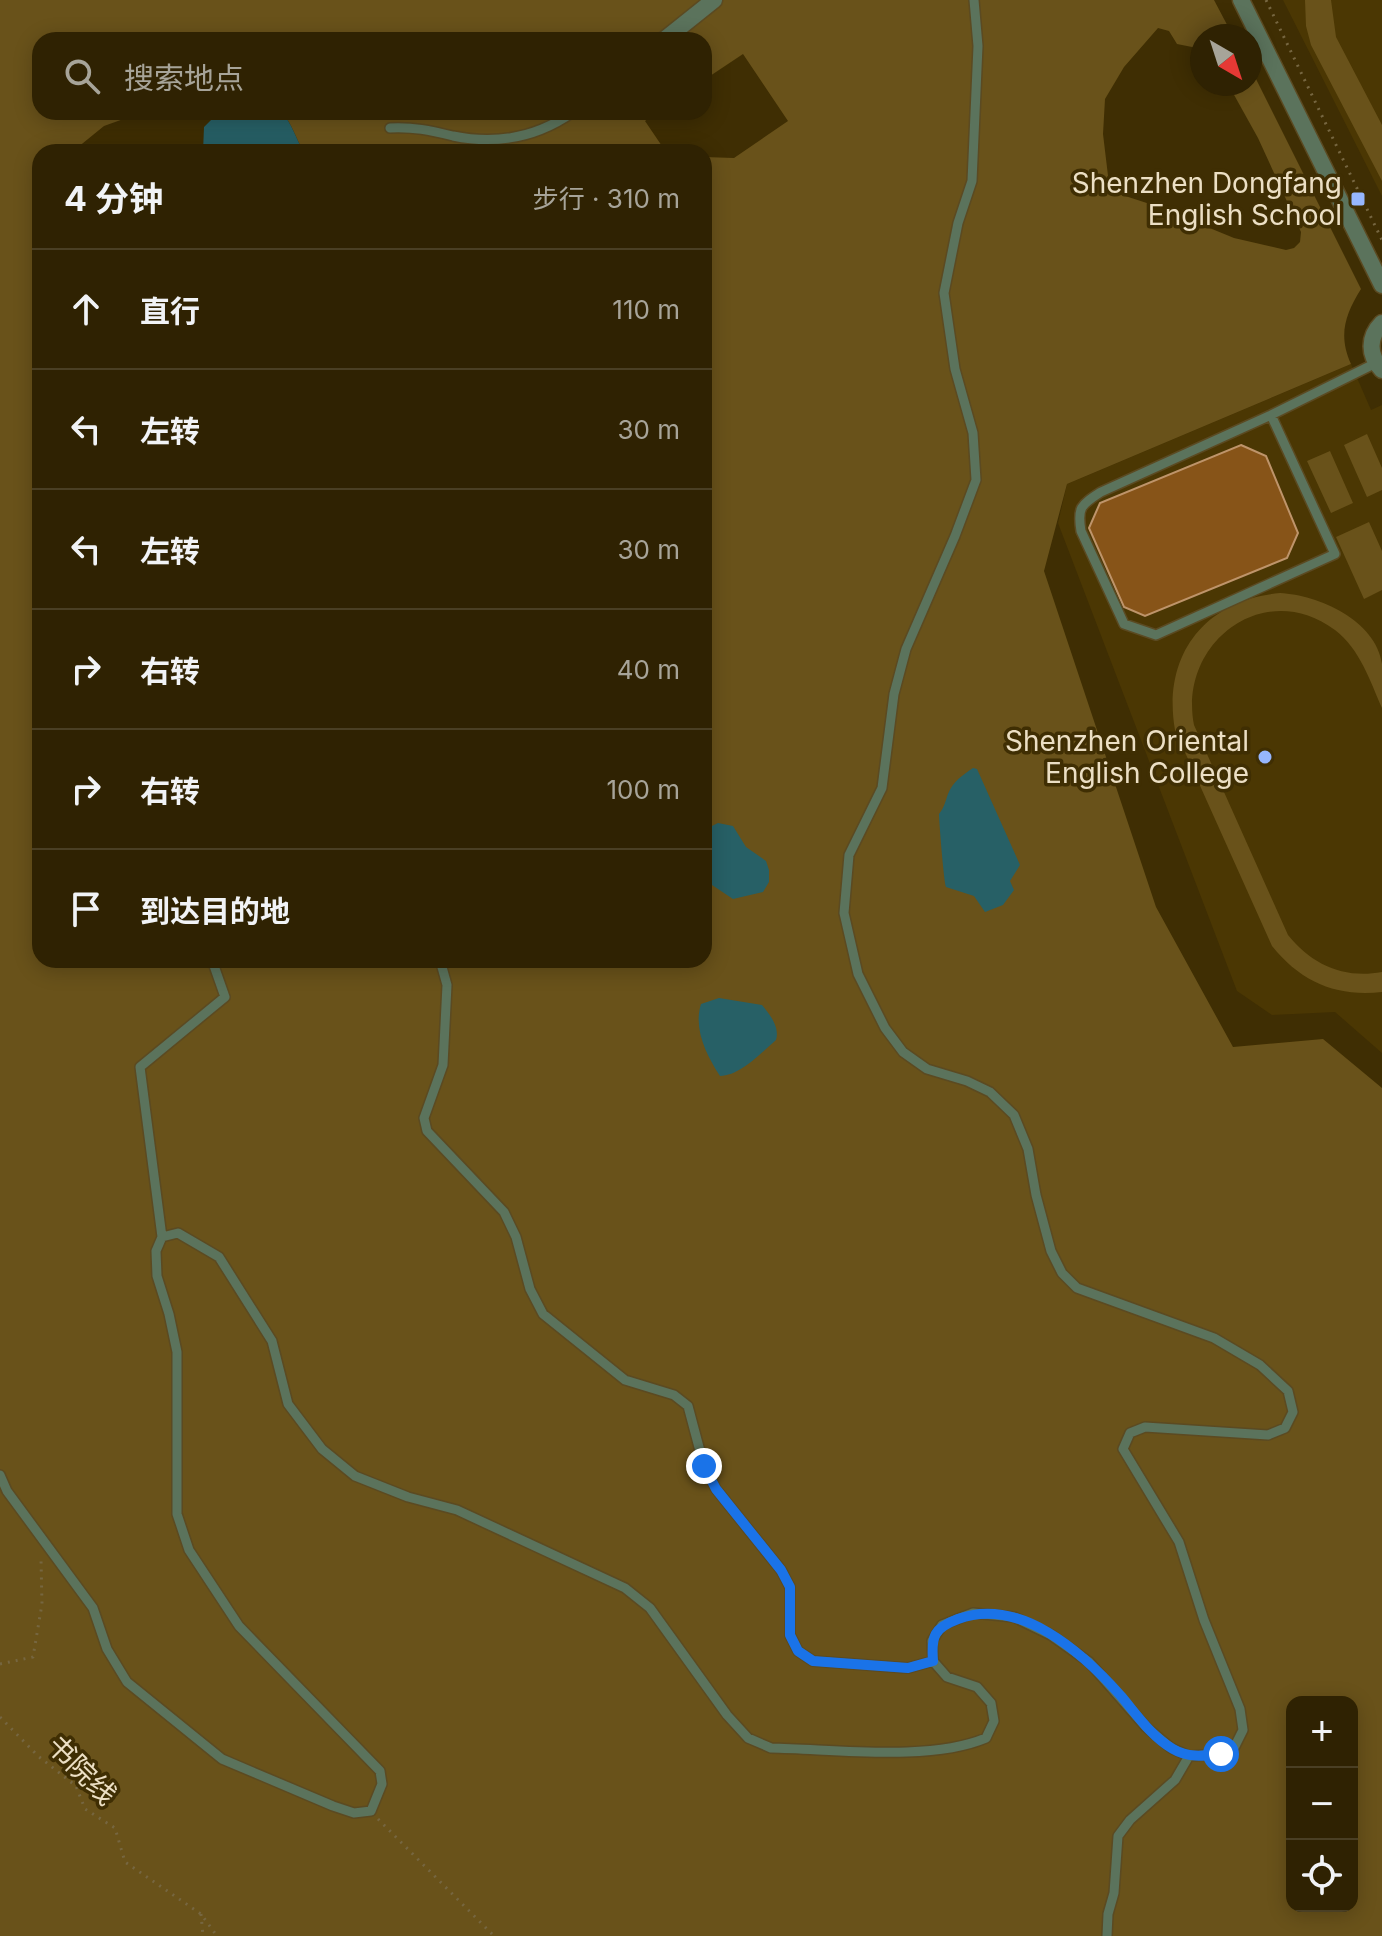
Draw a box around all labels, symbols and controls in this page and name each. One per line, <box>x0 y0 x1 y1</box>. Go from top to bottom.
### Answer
north arrow <box>1190 24 1262 96</box>
search box <box>32 32 712 120</box>
icon: search <box>60 54 104 98</box>
text: 搜索地点 <box>124 60 244 96</box>
place label: Shenzhen Dongfang English School <box>1072 166 1342 232</box>
text: 4 分钟 <box>64 178 163 219</box>
text: 步行 · 310 m <box>533 183 680 214</box>
marker: Shenzhen Dongfang English School <box>1349 190 1367 208</box>
icon: ahead <box>64 287 108 331</box>
text: 直行 <box>140 293 200 329</box>
text: 110 m <box>612 294 680 325</box>
icon: left <box>64 407 108 451</box>
text: 左转 <box>140 413 200 449</box>
text: 30 m <box>617 414 680 445</box>
icon: left <box>64 527 108 571</box>
text: 左转 <box>140 533 200 569</box>
text: 30 m <box>617 534 680 565</box>
icon: right <box>64 647 108 691</box>
text: 右转 <box>140 653 200 689</box>
text: 40 m <box>617 654 680 685</box>
place label: Shenzhen Oriental English College <box>1005 724 1249 790</box>
marker: Shenzhen Oriental English College <box>1256 748 1274 766</box>
icon: right <box>64 767 108 811</box>
text: 右转 <box>140 773 200 809</box>
text: 100 m <box>607 774 680 805</box>
icon: arrive <box>64 887 108 931</box>
text: 到达目的地 <box>140 893 290 929</box>
route end <box>686 1448 722 1484</box>
map controls <box>1286 1696 1358 1912</box>
button: + <box>1286 1696 1358 1768</box>
street label: 书院线 <box>40 1728 124 1812</box>
route start <box>1203 1736 1239 1772</box>
button: − <box>1286 1768 1358 1840</box>
button: locate <box>1286 1840 1358 1912</box>

